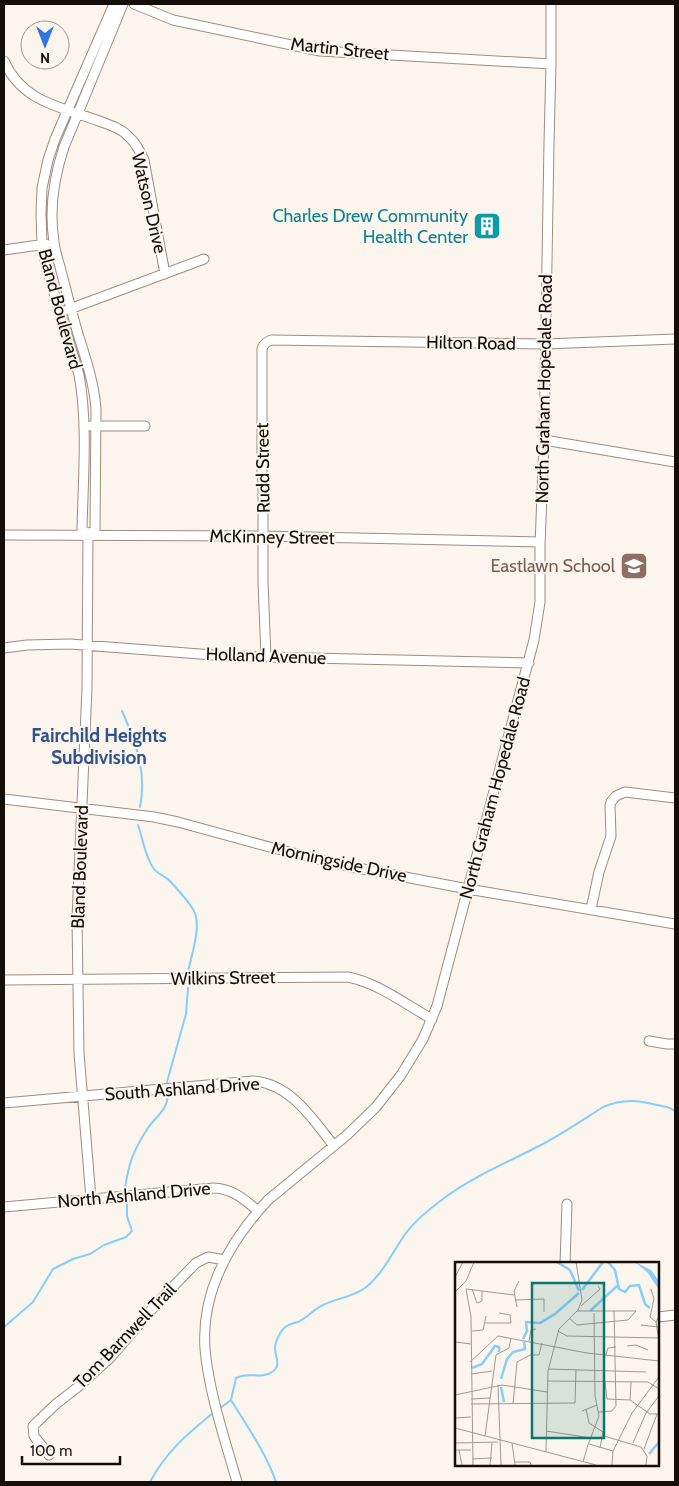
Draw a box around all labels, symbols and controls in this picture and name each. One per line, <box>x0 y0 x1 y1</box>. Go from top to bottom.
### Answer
north arrow <box>20 20 70 70</box>
street label: Martin Street <box>290 33 390 65</box>
text: N <box>40 49 50 67</box>
street label: Watson Drive <box>127 150 171 256</box>
place label: Charles Drew Community Health Center <box>272 205 468 248</box>
building icon: Charles Drew Community Health Center <box>472 211 502 241</box>
street label: Bland Boulevard <box>33 246 87 372</box>
street label: North Graham Hopedale Road <box>531 274 557 504</box>
street label: Hilton Road <box>426 331 516 355</box>
street label: Rudd Street <box>251 423 275 513</box>
street label: McKinney Street <box>209 525 335 549</box>
school or university icon: Eastlawn School <box>619 551 649 581</box>
place label: Eastlawn School <box>491 555 616 577</box>
street label: Holland Avenue <box>205 643 327 669</box>
street label: North Graham Hopedale Road <box>455 675 535 901</box>
district label: Fairchild Heights Subdivision <box>31 724 167 769</box>
street label: Bland Boulevard <box>67 805 93 929</box>
street label: Morningside Drive <box>269 837 409 887</box>
street label: Wilkins Street <box>170 966 276 990</box>
street label: South Ashland Drive <box>104 1073 260 1105</box>
street label: North Ashland Drive <box>57 1177 211 1213</box>
inset map <box>455 1262 659 1466</box>
street label: Tom Barnwell Trail <box>69 1278 181 1393</box>
scale bar <box>22 1434 120 1466</box>
text: 100 m <box>30 1442 72 1460</box>

